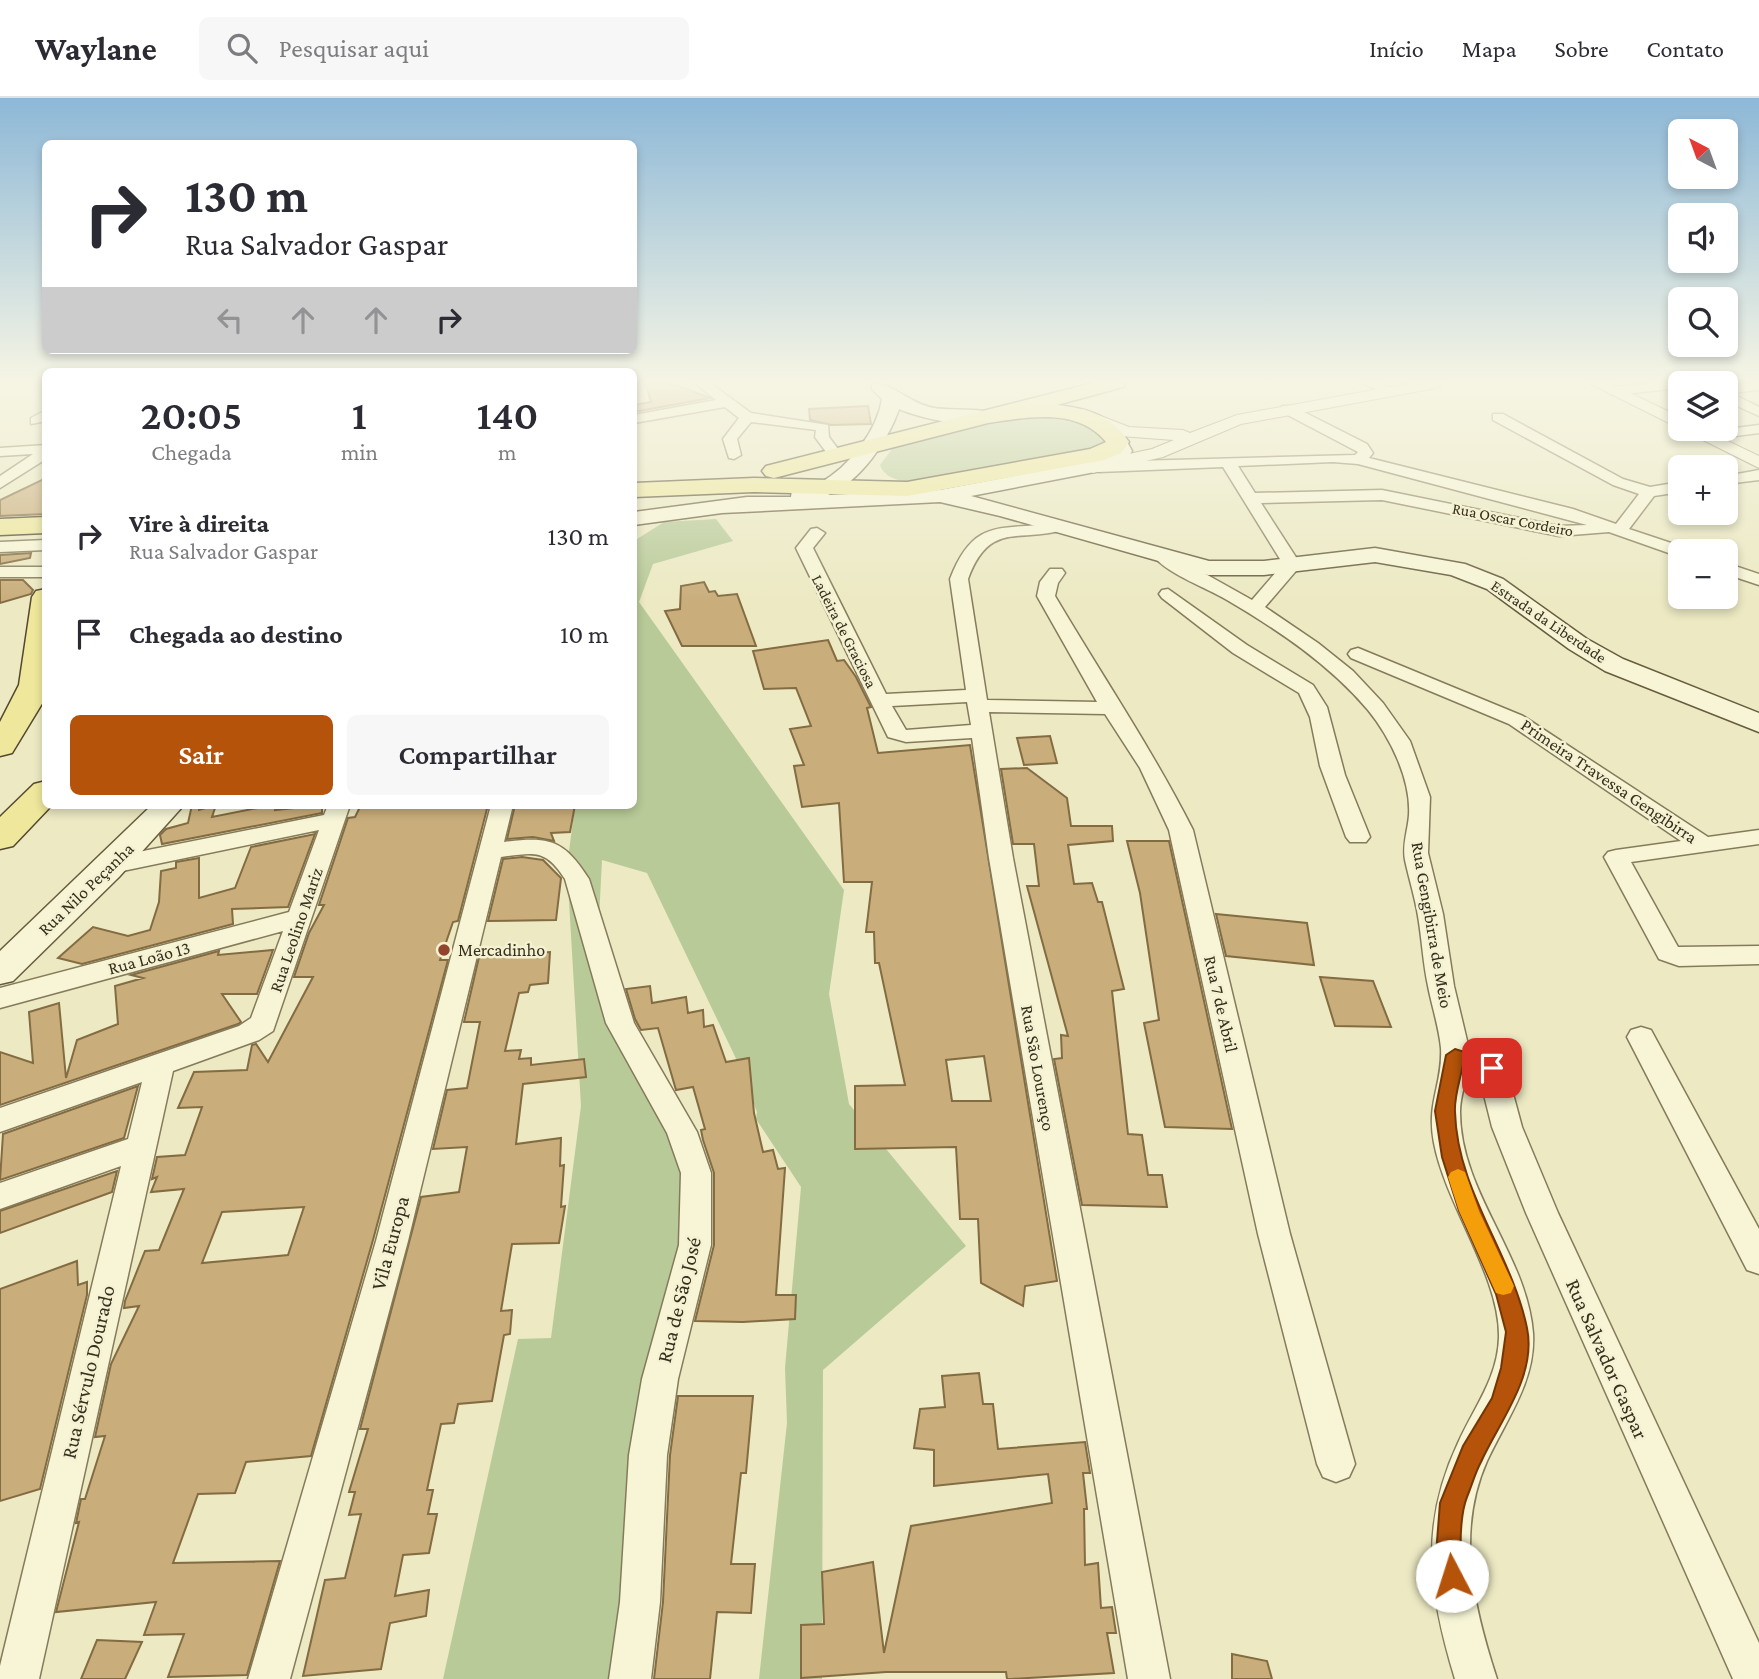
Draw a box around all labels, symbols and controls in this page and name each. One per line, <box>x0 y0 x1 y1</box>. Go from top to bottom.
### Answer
search box <box>199 17 689 80</box>
icon: search <box>223 29 261 67</box>
text: Waylane <box>35 30 157 67</box>
text: Pesquisar aqui <box>279 34 429 63</box>
text: Início <box>1369 35 1424 62</box>
text: Mapa <box>1462 35 1517 62</box>
text: Sobre <box>1555 35 1609 62</box>
text: Contato <box>1647 35 1724 62</box>
north arrow <box>1668 119 1738 189</box>
map controls <box>1668 119 1738 609</box>
icon: right <box>70 168 161 259</box>
text: 130 m <box>185 168 308 223</box>
button: sound <box>1668 203 1738 273</box>
text: Rua Salvador Gaspar <box>185 226 448 262</box>
button: search <box>1668 287 1738 357</box>
icon: left <box>211 301 249 339</box>
icon: ahead <box>284 301 322 339</box>
icon: ahead <box>357 301 395 339</box>
icon: right <box>430 301 468 339</box>
button: layers <box>1668 371 1738 441</box>
text: 20:05 <box>141 391 242 438</box>
text: 1 <box>352 391 367 438</box>
text: 140 <box>476 391 538 438</box>
text: Chegada <box>151 439 232 465</box>
text: min <box>341 439 378 465</box>
text: m <box>498 439 517 465</box>
button: + <box>1668 455 1738 525</box>
street label: Rua Oscar Cordeiro <box>1451 499 1575 540</box>
text: Vire à direita <box>129 509 269 538</box>
icon: right <box>70 517 108 555</box>
text: 130 m <box>548 522 609 551</box>
text: Rua Salvador Gaspar <box>129 538 318 564</box>
button: − <box>1668 539 1738 609</box>
street label: Ladeira de Graciosa <box>809 572 881 691</box>
street label: Estrada da Liberdade <box>1488 577 1609 666</box>
icon: arrive <box>70 615 108 653</box>
text: Chegada ao destino <box>129 620 343 649</box>
text: 10 m <box>560 620 609 649</box>
button: Sair <box>70 715 333 795</box>
button: Compartilhar <box>347 715 609 795</box>
street label: Primeira Travessa Gengibirra <box>1517 715 1701 847</box>
street label: Rua Nilo Peçanha <box>34 839 138 939</box>
street label: Rua Gengibirra de Meio <box>1408 840 1457 1010</box>
street label: Rua Leolino Mariz <box>265 865 327 995</box>
street label: Rua Loão 13 <box>106 937 192 979</box>
place label: Mercadinho <box>458 940 545 960</box>
marker: Mercadinho <box>436 942 452 958</box>
street label: Rua 7 de Abril <box>1200 954 1242 1055</box>
street label: Rua São Lourenço <box>1017 1004 1059 1133</box>
pin <box>1462 1038 1522 1098</box>
icon: arrive <box>1473 1049 1511 1087</box>
street label: Vila Europa <box>366 1193 414 1293</box>
street label: Rua de São José <box>652 1235 706 1365</box>
street label: Rua Salvador Gaspar <box>1561 1275 1653 1443</box>
street label: Rua Sérvulo Dourado <box>56 1283 120 1461</box>
position arrow <box>1415 1539 1489 1613</box>

